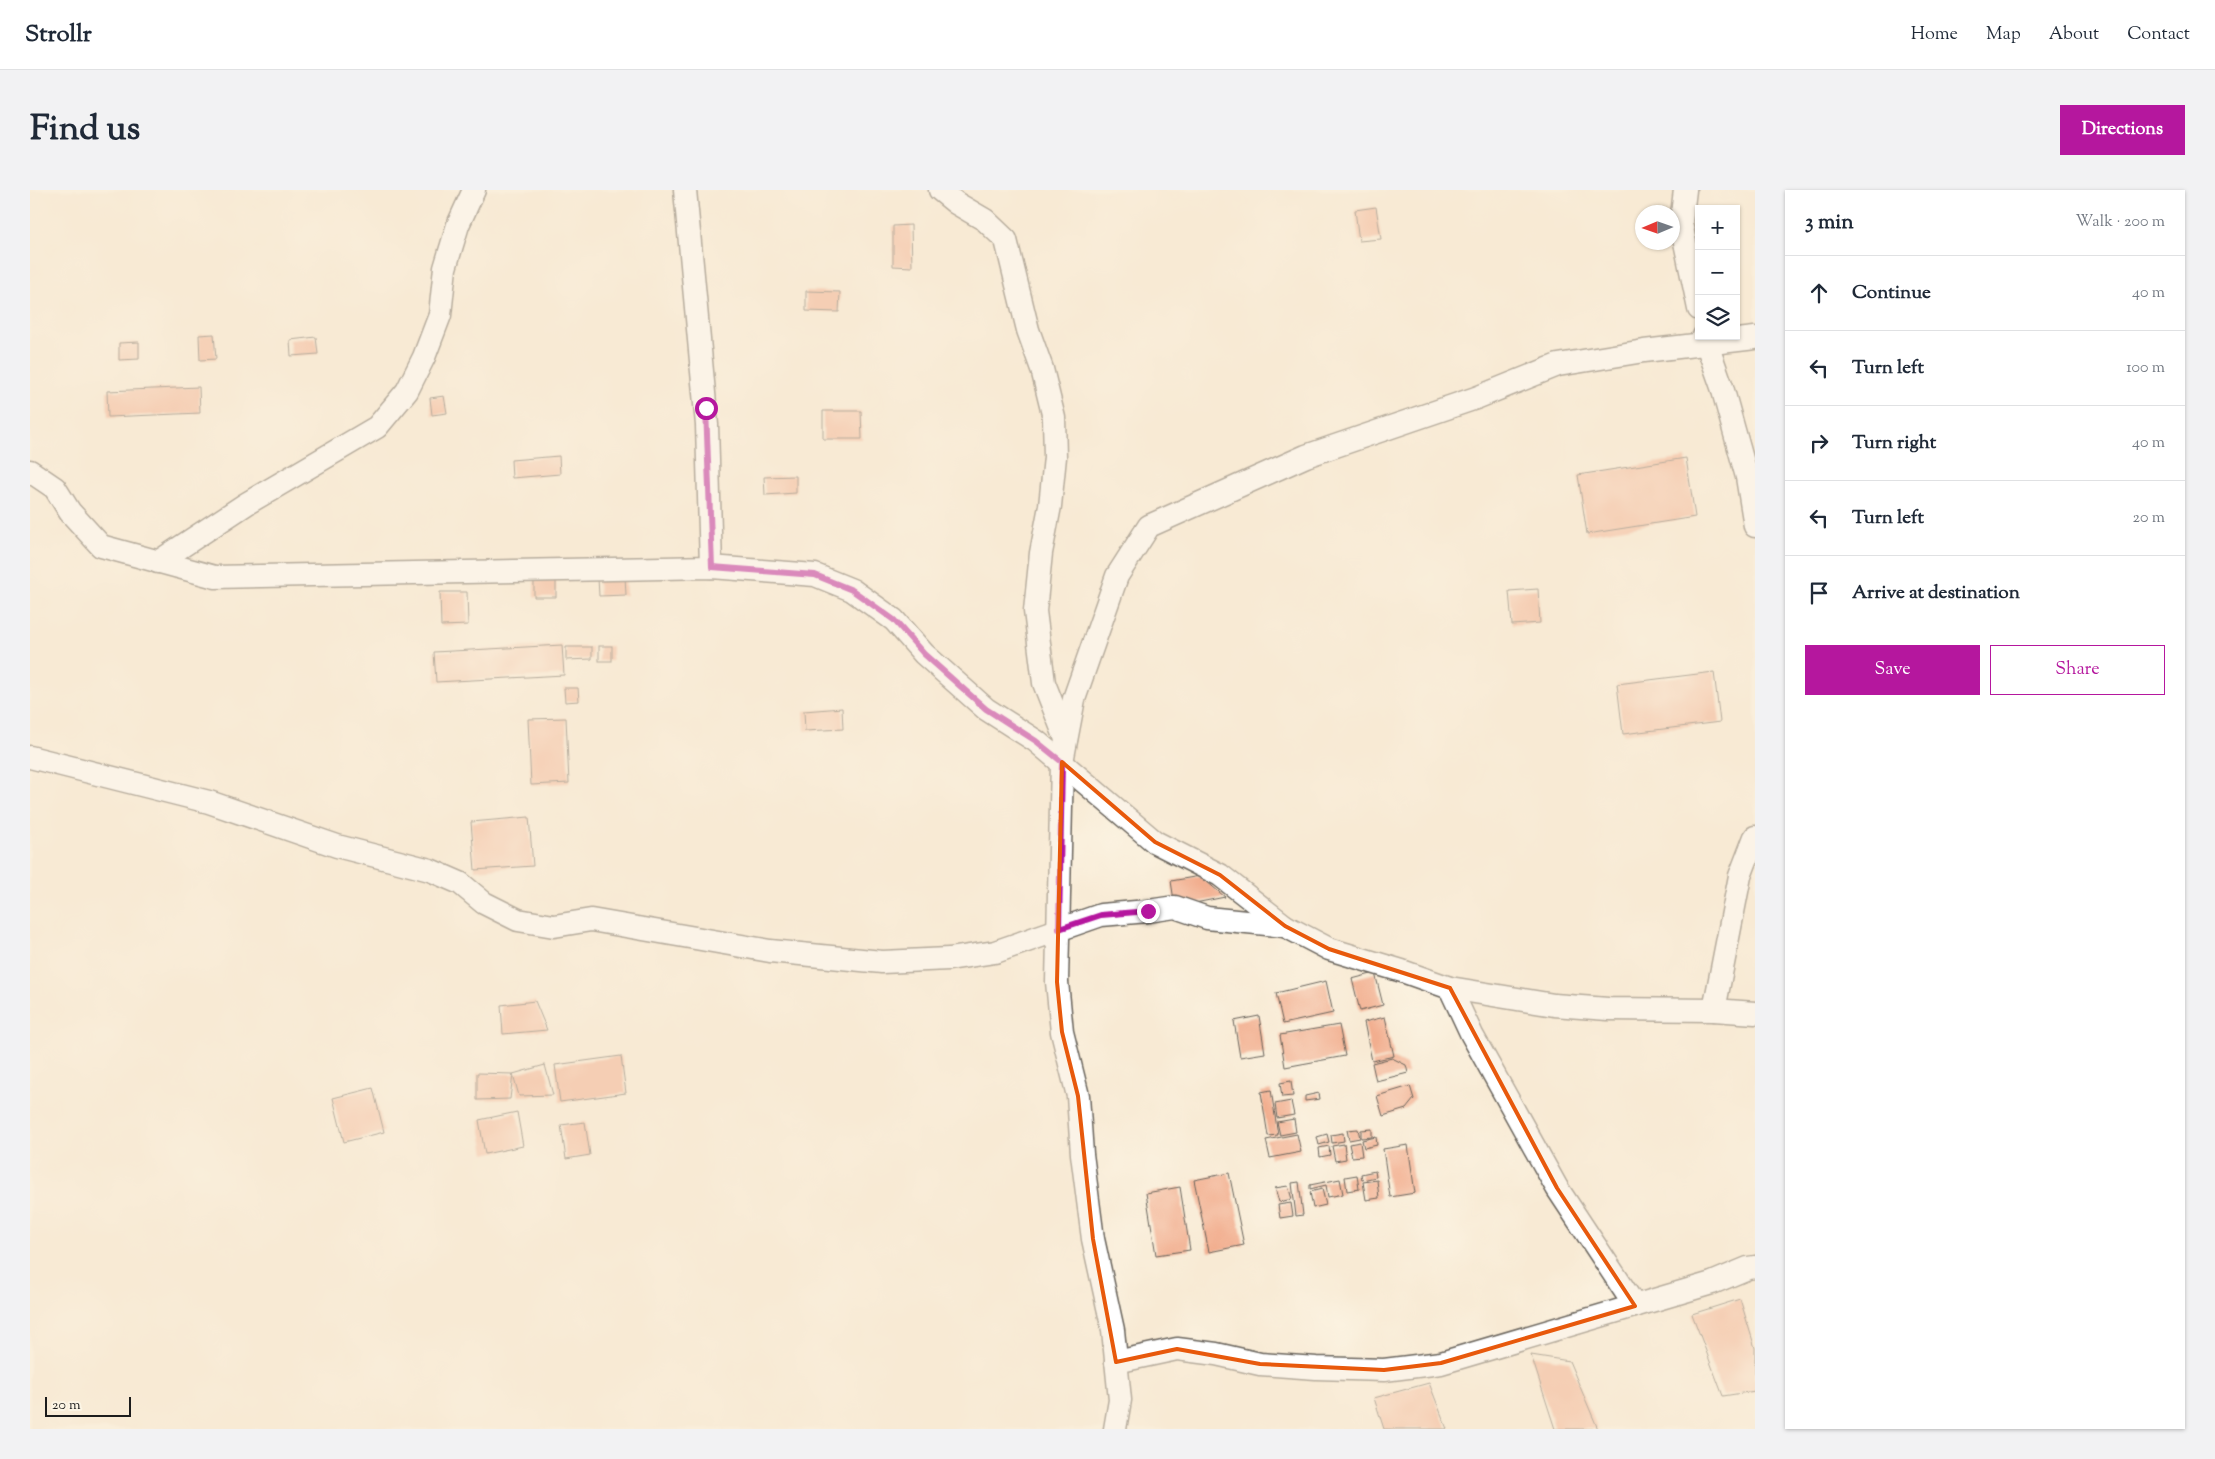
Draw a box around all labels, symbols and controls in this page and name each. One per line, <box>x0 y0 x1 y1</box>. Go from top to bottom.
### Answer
text: Strollr <box>25 18 92 52</box>
text: Home <box>1911 22 1958 48</box>
text: Map <box>1986 22 2021 48</box>
text: About <box>2049 22 2099 48</box>
text: Contact <box>2127 22 2190 48</box>
text: Find us <box>30 105 140 156</box>
button: Directions <box>2060 105 2185 155</box>
north arrow <box>1635 205 1680 250</box>
map controls <box>1695 205 1740 340</box>
button: + <box>1695 205 1740 250</box>
text: 3 min <box>1805 208 1854 238</box>
text: Walk · 200 m <box>2076 211 2165 234</box>
button: − <box>1695 250 1740 295</box>
icon: ahead <box>1805 279 1833 307</box>
text: Continue <box>1852 280 1931 307</box>
text: 40 m <box>2132 282 2165 305</box>
button: layers <box>1695 295 1740 340</box>
icon: left <box>1805 354 1833 382</box>
text: Turn left <box>1852 355 1924 382</box>
text: 100 m <box>2126 357 2165 380</box>
route start <box>695 397 718 420</box>
icon: right <box>1805 429 1833 457</box>
text: Turn right <box>1852 430 1936 457</box>
text: 40 m <box>2132 432 2165 455</box>
icon: left <box>1805 504 1833 532</box>
text: Turn left <box>1852 505 1924 532</box>
text: 20 m <box>2132 507 2165 530</box>
icon: arrive <box>1805 579 1833 607</box>
text: Arrive at destination <box>1852 580 2020 607</box>
button: Save <box>1805 645 1980 695</box>
button: Share <box>1990 645 2165 695</box>
route end <box>1137 900 1160 923</box>
scale bar <box>45 1394 131 1417</box>
text: 20 m <box>52 1396 81 1416</box>

